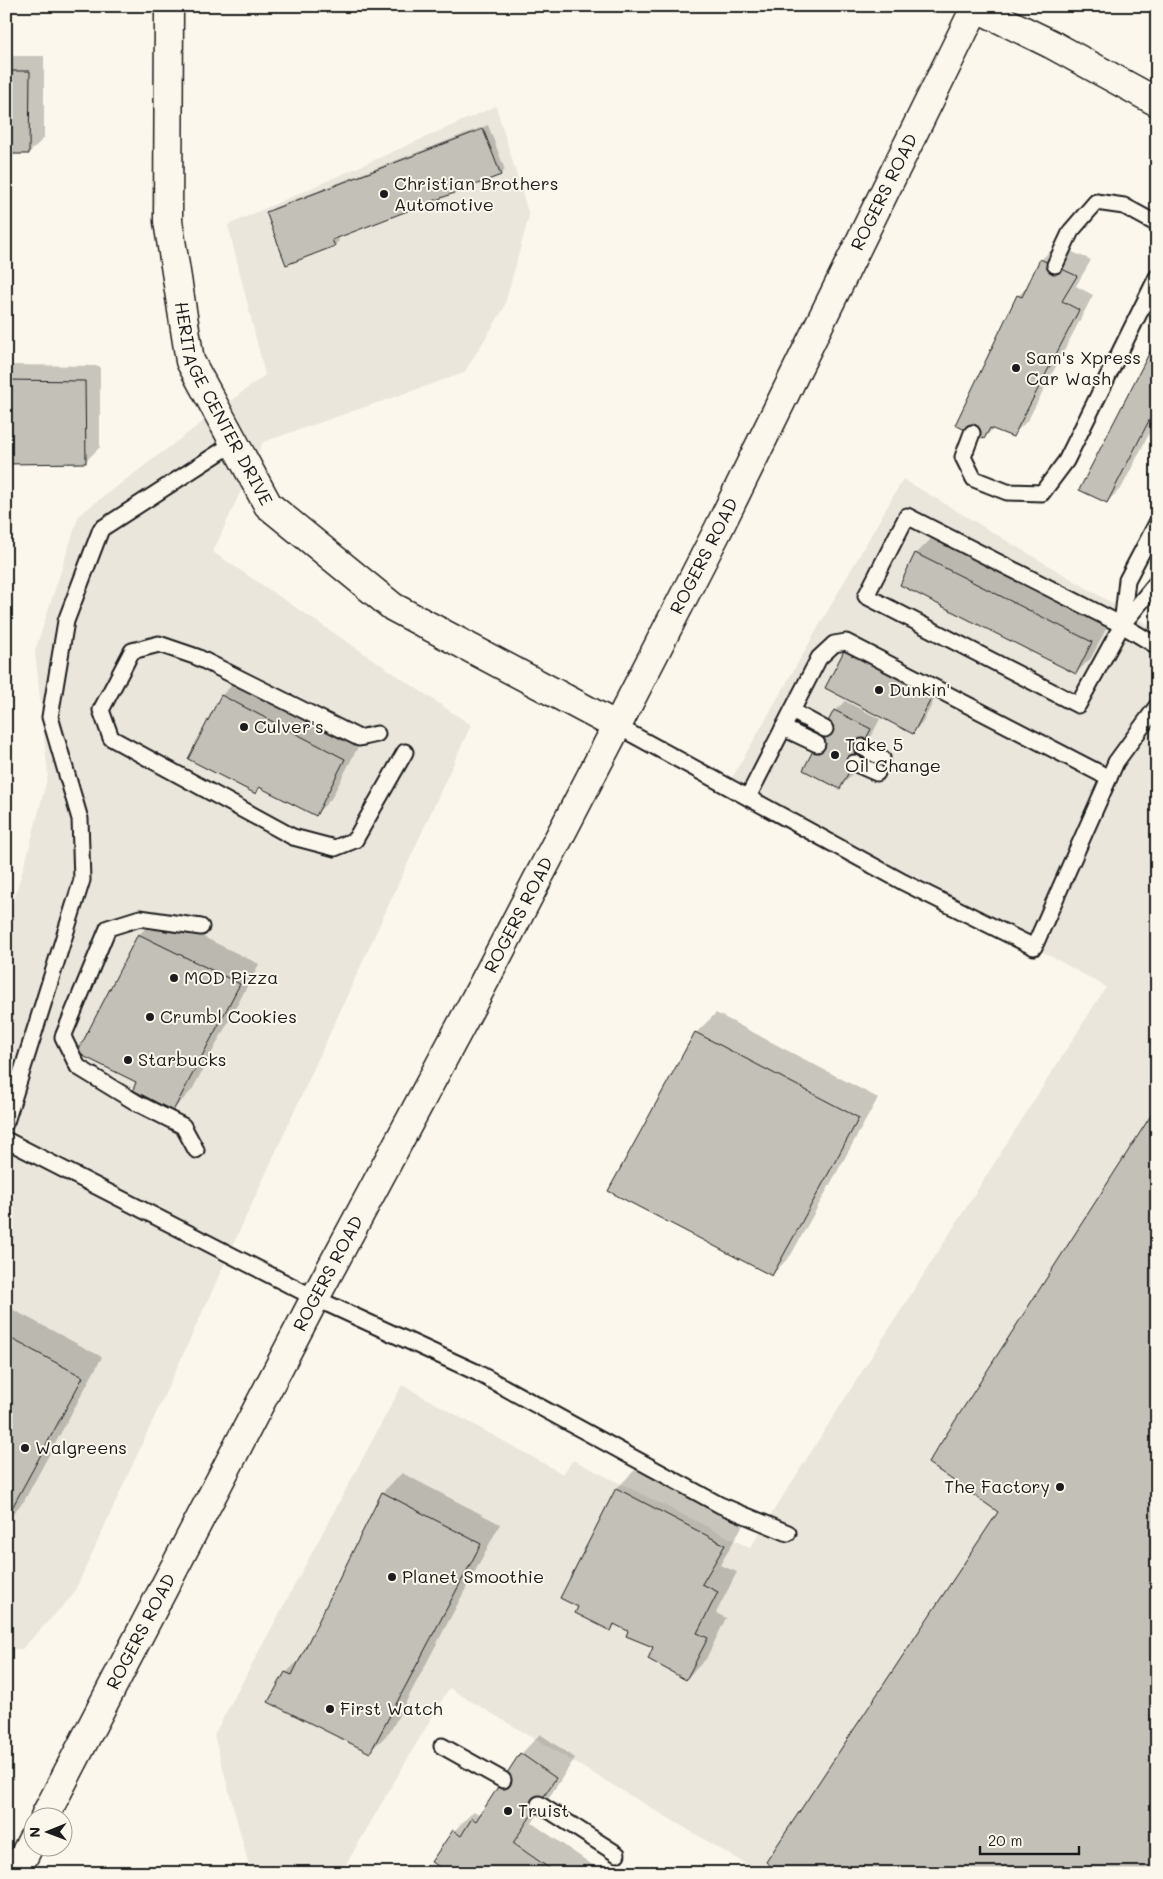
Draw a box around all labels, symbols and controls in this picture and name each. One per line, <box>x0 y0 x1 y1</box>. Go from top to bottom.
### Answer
street label: ROGERS ROAD <box>844 129 922 254</box>
place label: Christian Brothers Automotive <box>394 171 559 216</box>
marker: Christian Brothers Automotive <box>378 188 390 200</box>
street label: HERITAGE CENTER DRIVE <box>170 300 279 509</box>
place label: Sam's Xpress Car Wash <box>1026 345 1141 390</box>
marker: Sam's Xpress Car Wash <box>1010 362 1022 374</box>
street label: ROGERS ROAD <box>664 493 743 618</box>
place label: Dunkin' <box>889 677 950 701</box>
marker: Dunkin' <box>873 684 885 696</box>
place label: Culver's <box>254 714 324 738</box>
marker: Culver's <box>238 721 250 733</box>
place label: Take 5 Oil Change <box>845 732 941 777</box>
marker: Take 5 Oil Change <box>829 749 841 761</box>
street label: ROGERS ROAD <box>478 852 558 977</box>
place label: MOD Pizza <box>184 965 278 989</box>
marker: MOD Pizza <box>168 972 180 984</box>
place label: Crumbl Cookies <box>160 1004 297 1028</box>
marker: Crumbl Cookies <box>144 1011 156 1023</box>
place label: Starbucks <box>138 1047 227 1071</box>
marker: Starbucks <box>122 1054 134 1066</box>
street label: ROGERS ROAD <box>287 1211 368 1335</box>
place label: Walgreens <box>35 1435 127 1459</box>
marker: Walgreens <box>19 1442 31 1454</box>
place label: The Factory <box>944 1474 1050 1498</box>
marker: The Factory <box>1054 1481 1066 1493</box>
place label: Planet Smoothie <box>402 1564 544 1588</box>
street label: ROGERS ROAD <box>100 1569 180 1693</box>
marker: Planet Smoothie <box>386 1571 398 1583</box>
place label: First Watch <box>340 1696 443 1720</box>
marker: First Watch <box>324 1703 336 1715</box>
place label: Truist <box>518 1798 569 1822</box>
marker: Truist <box>502 1805 514 1817</box>
north arrow <box>22 1806 72 1856</box>
scale bar <box>980 1824 1079 1856</box>
text: N <box>25 1827 44 1838</box>
text: 20 m <box>988 1830 1022 1850</box>

